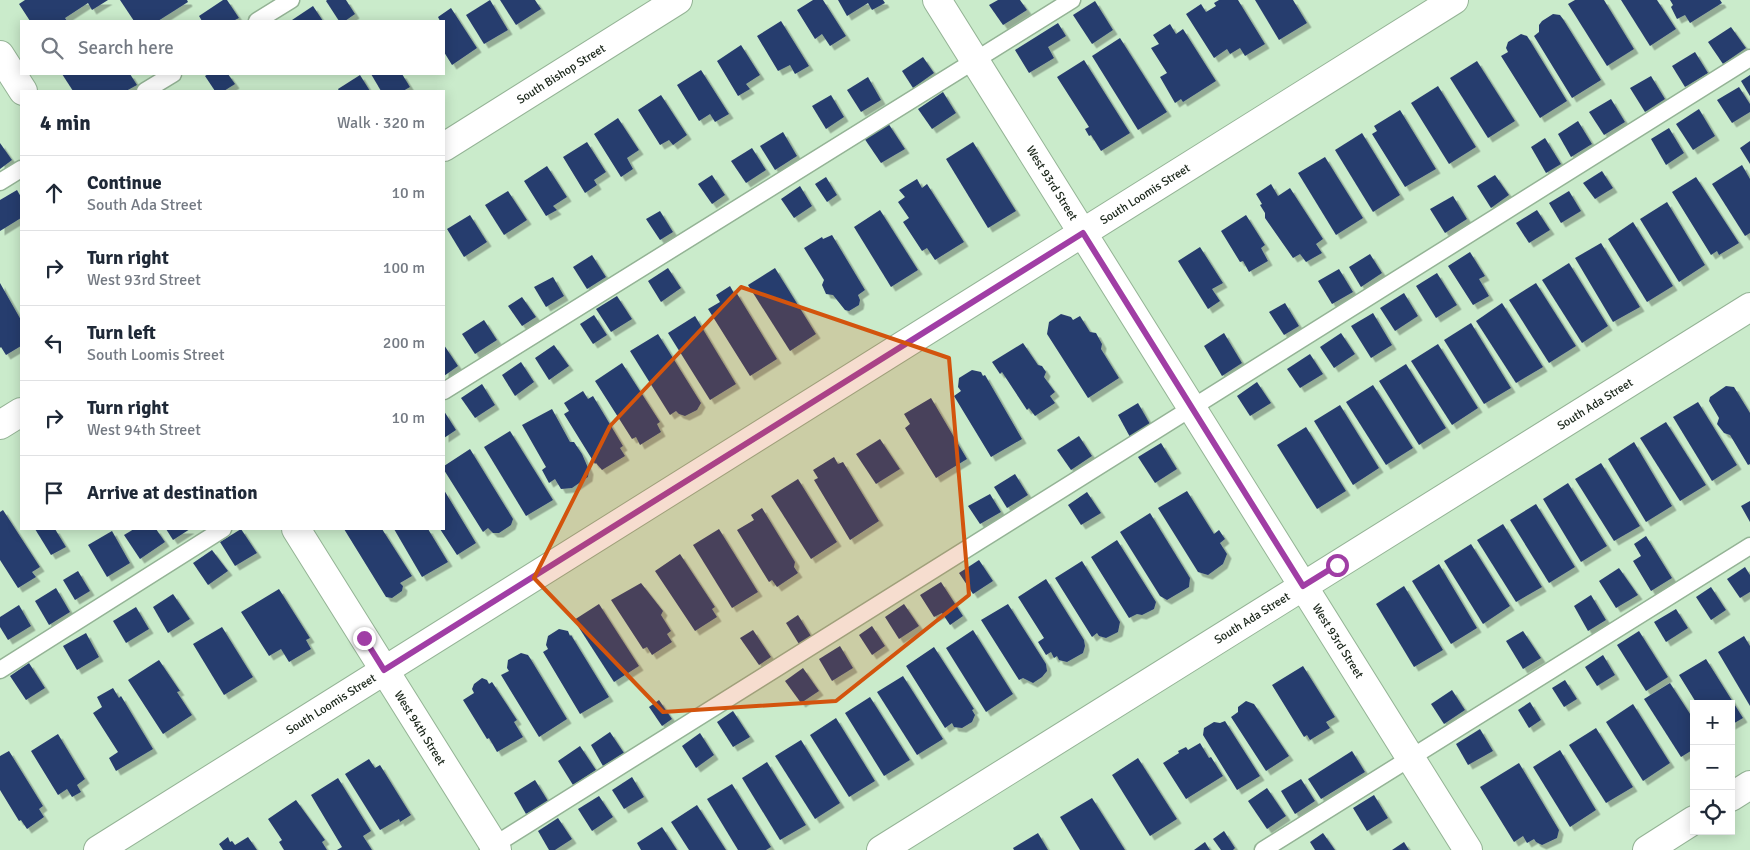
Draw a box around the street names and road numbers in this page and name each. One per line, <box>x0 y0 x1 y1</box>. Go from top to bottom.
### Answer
street label: South Bishop Street <box>514 41 608 108</box>
street label: West 93rd Street <box>1023 143 1081 223</box>
street label: South Loomis Street <box>1098 161 1193 228</box>
street label: South Ada Street <box>1555 375 1636 434</box>
street label: South Ada Street <box>1212 589 1293 648</box>
street label: West 93rd Street <box>1309 601 1367 681</box>
street label: South Loomis Street <box>284 671 379 738</box>
street label: West 94th Street <box>391 688 449 768</box>

